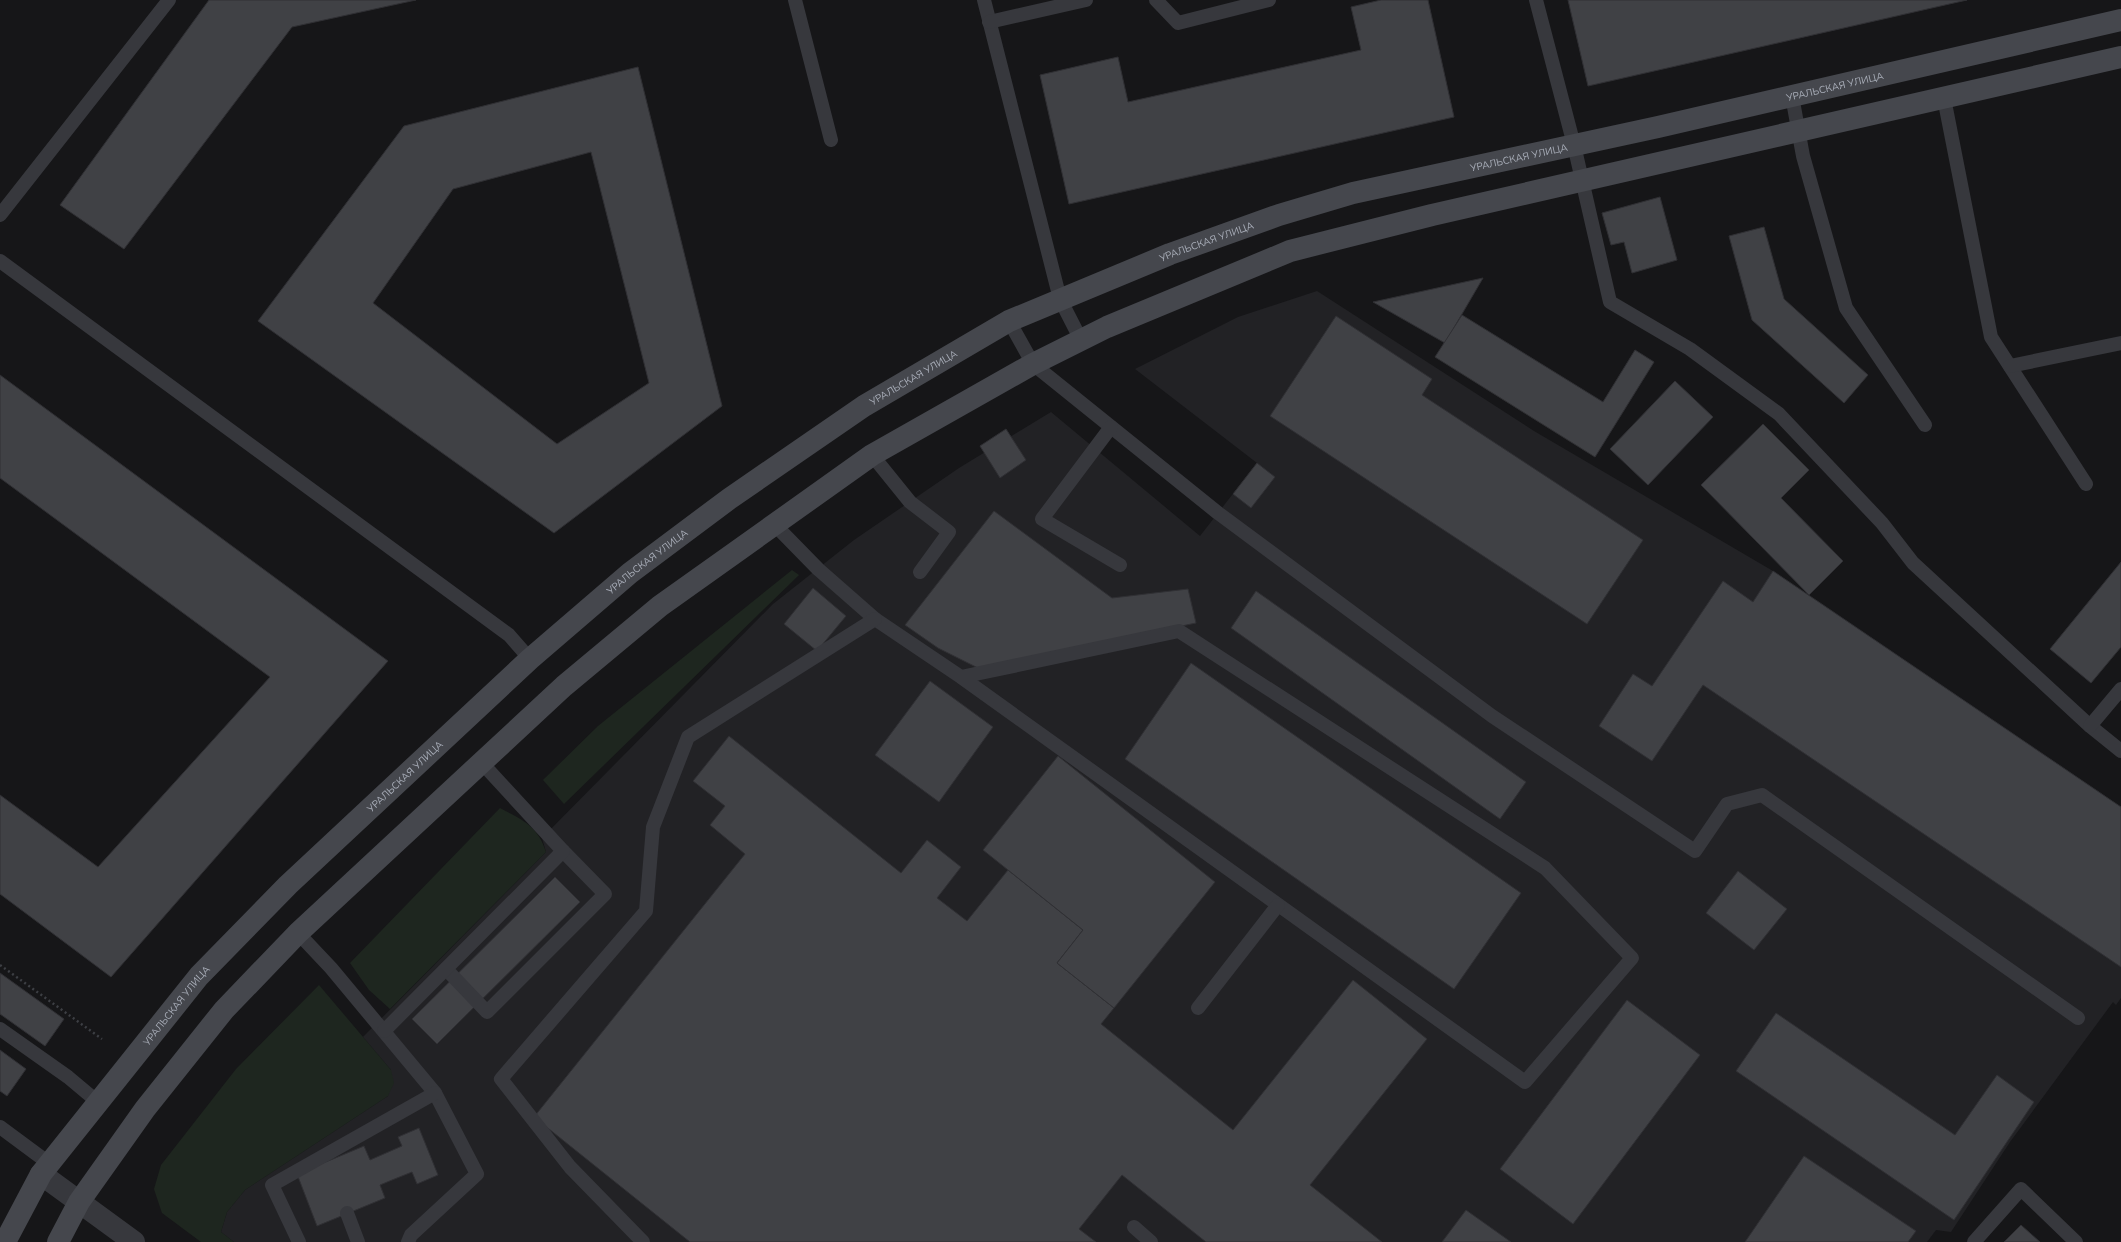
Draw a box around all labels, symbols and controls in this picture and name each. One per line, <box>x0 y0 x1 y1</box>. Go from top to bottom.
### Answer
street label: УРАЛЬСКАЯ УЛИЦА <box>1784 69 1886 105</box>
street label: УРАЛЬСКАЯ УЛИЦА <box>1468 141 1570 176</box>
street label: УРАЛЬСКАЯ УЛИЦА <box>1156 218 1256 266</box>
street label: УРАЛЬСКАЯ УЛИЦА <box>866 347 961 410</box>
street label: УРАЛЬСКАЯ УЛИЦА <box>603 526 692 599</box>
street label: УРАЛЬСКАЯ УЛИЦА <box>363 737 447 817</box>
street label: УРАЛЬСКАЯ УЛИЦА <box>139 962 214 1050</box>

